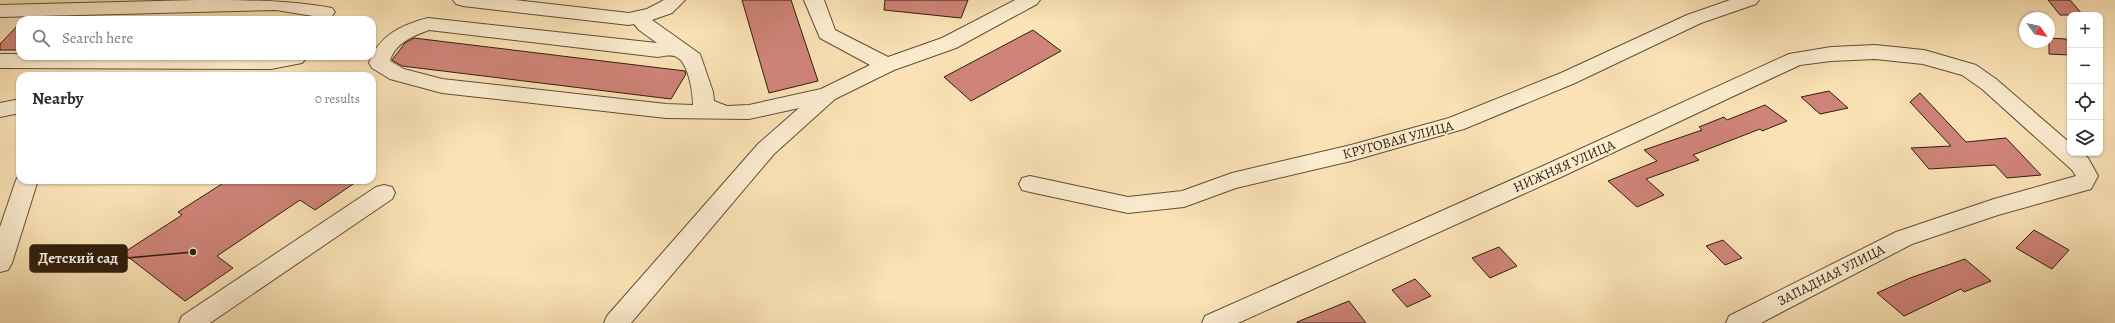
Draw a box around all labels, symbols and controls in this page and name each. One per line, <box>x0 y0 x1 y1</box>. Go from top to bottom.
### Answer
north arrow <box>2019 12 2055 48</box>
map controls <box>2067 12 2103 156</box>
button: + <box>2067 12 2103 48</box>
search box <box>16 16 376 60</box>
icon: search <box>30 27 52 49</box>
text: Search here <box>62 28 133 48</box>
button: − <box>2067 48 2103 84</box>
button: locate <box>2067 84 2103 120</box>
text: Nearby <box>32 87 83 110</box>
text: 0 results <box>315 90 360 107</box>
street label: КРУГОВАЯ УЛИЦА <box>1340 116 1456 164</box>
button: layers <box>2067 120 2103 156</box>
street label: НИЖНЯЯ УЛИЦА <box>1510 135 1619 197</box>
street label: ЗАПАДНАЯ УЛИЦА <box>1774 239 1889 310</box>
callout: Детский сад <box>30 245 127 272</box>
text: Детский сад <box>38 248 118 268</box>

